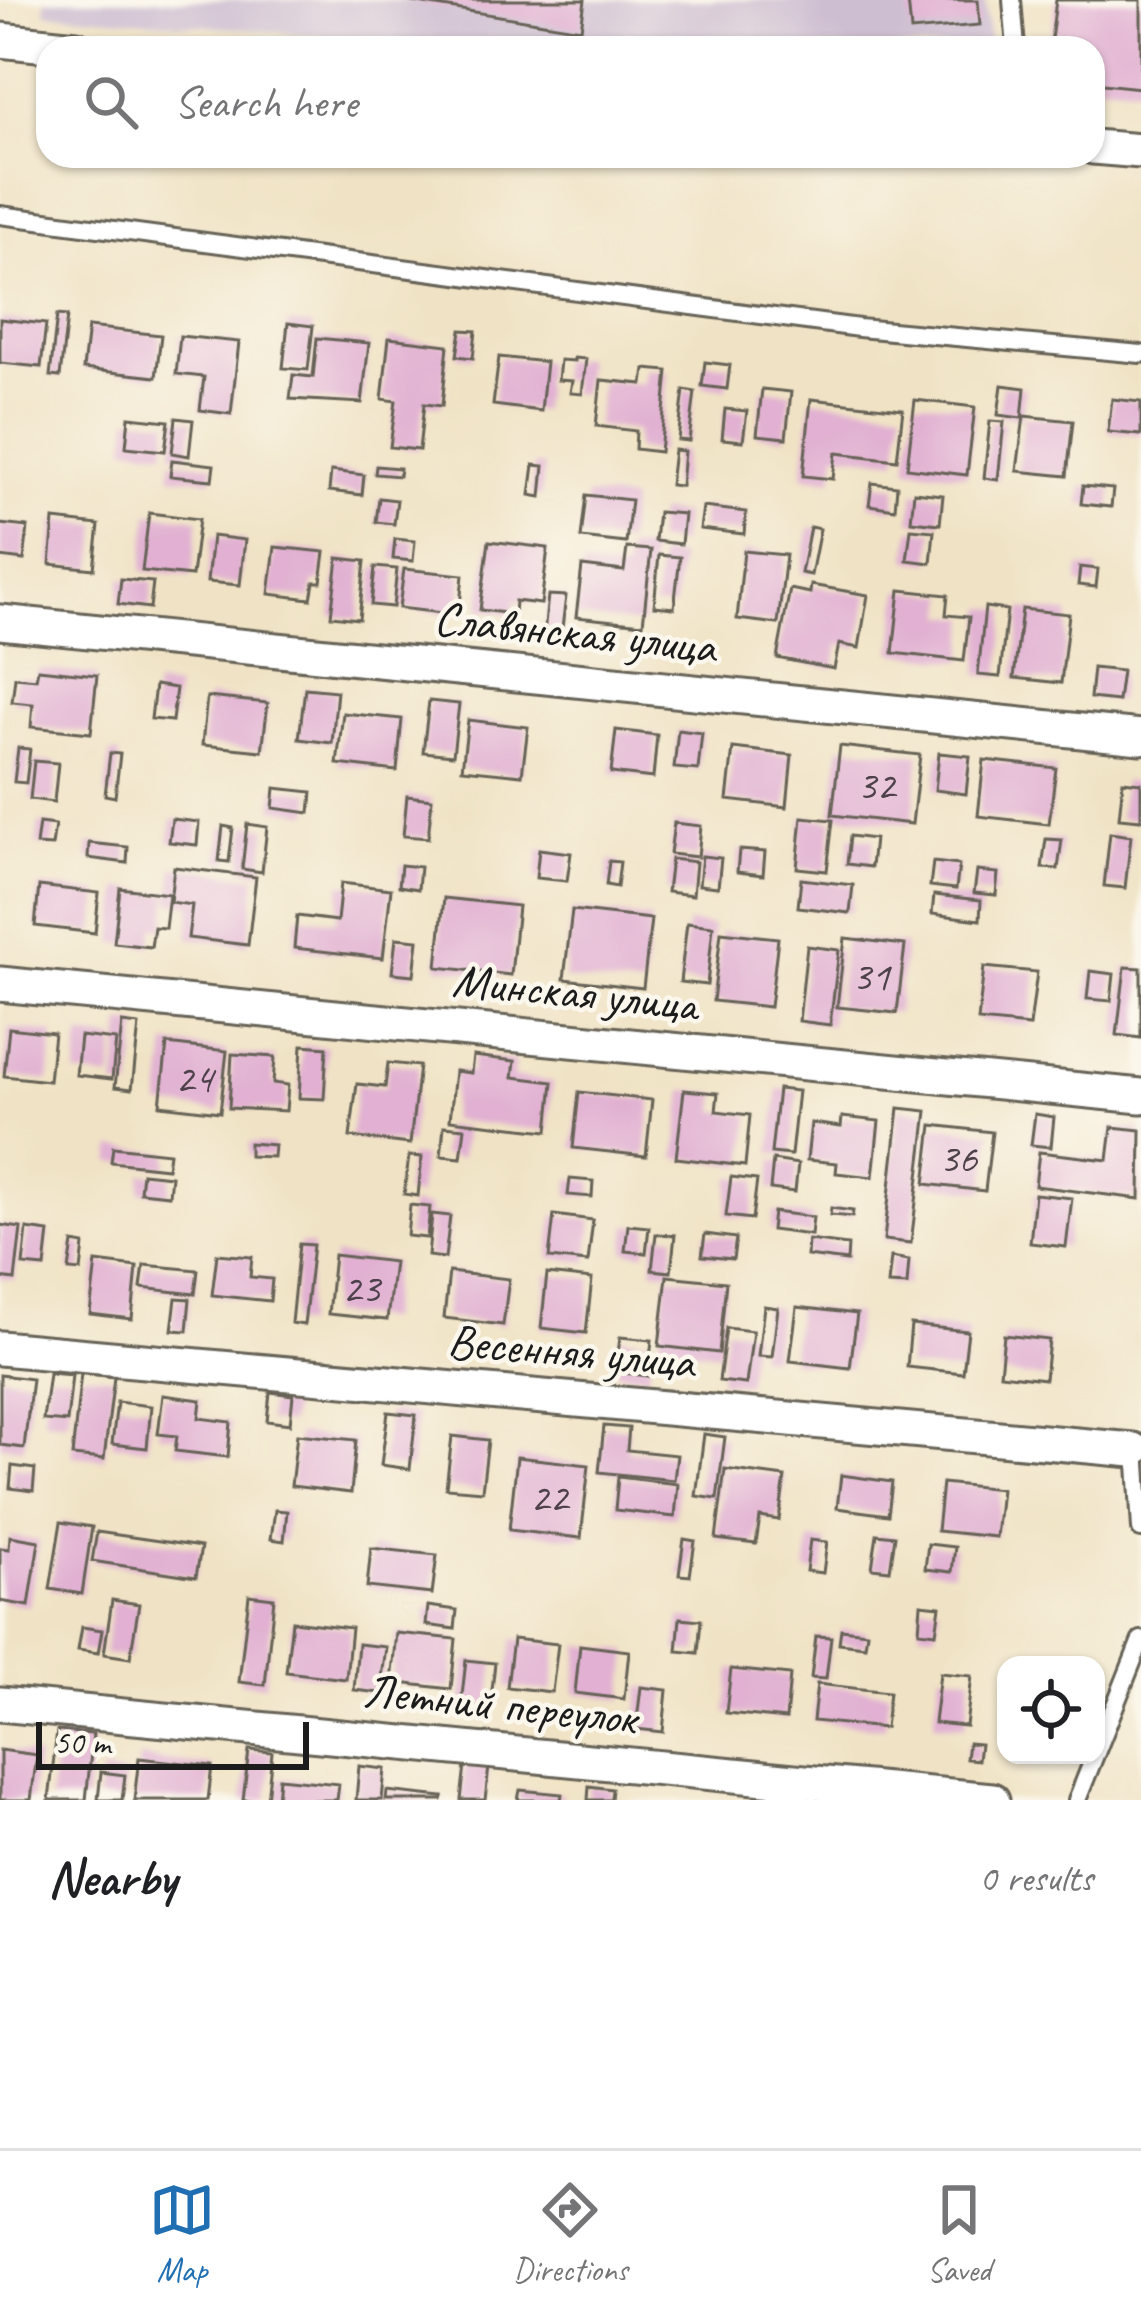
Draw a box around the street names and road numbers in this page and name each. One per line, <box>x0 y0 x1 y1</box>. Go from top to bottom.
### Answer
street label: Славянская улица <box>431 587 722 677</box>
street label: Минская улица <box>450 949 705 1035</box>
street label: Весенняя улица <box>445 1310 700 1392</box>
street label: Летний переулок <box>361 1660 643 1749</box>

